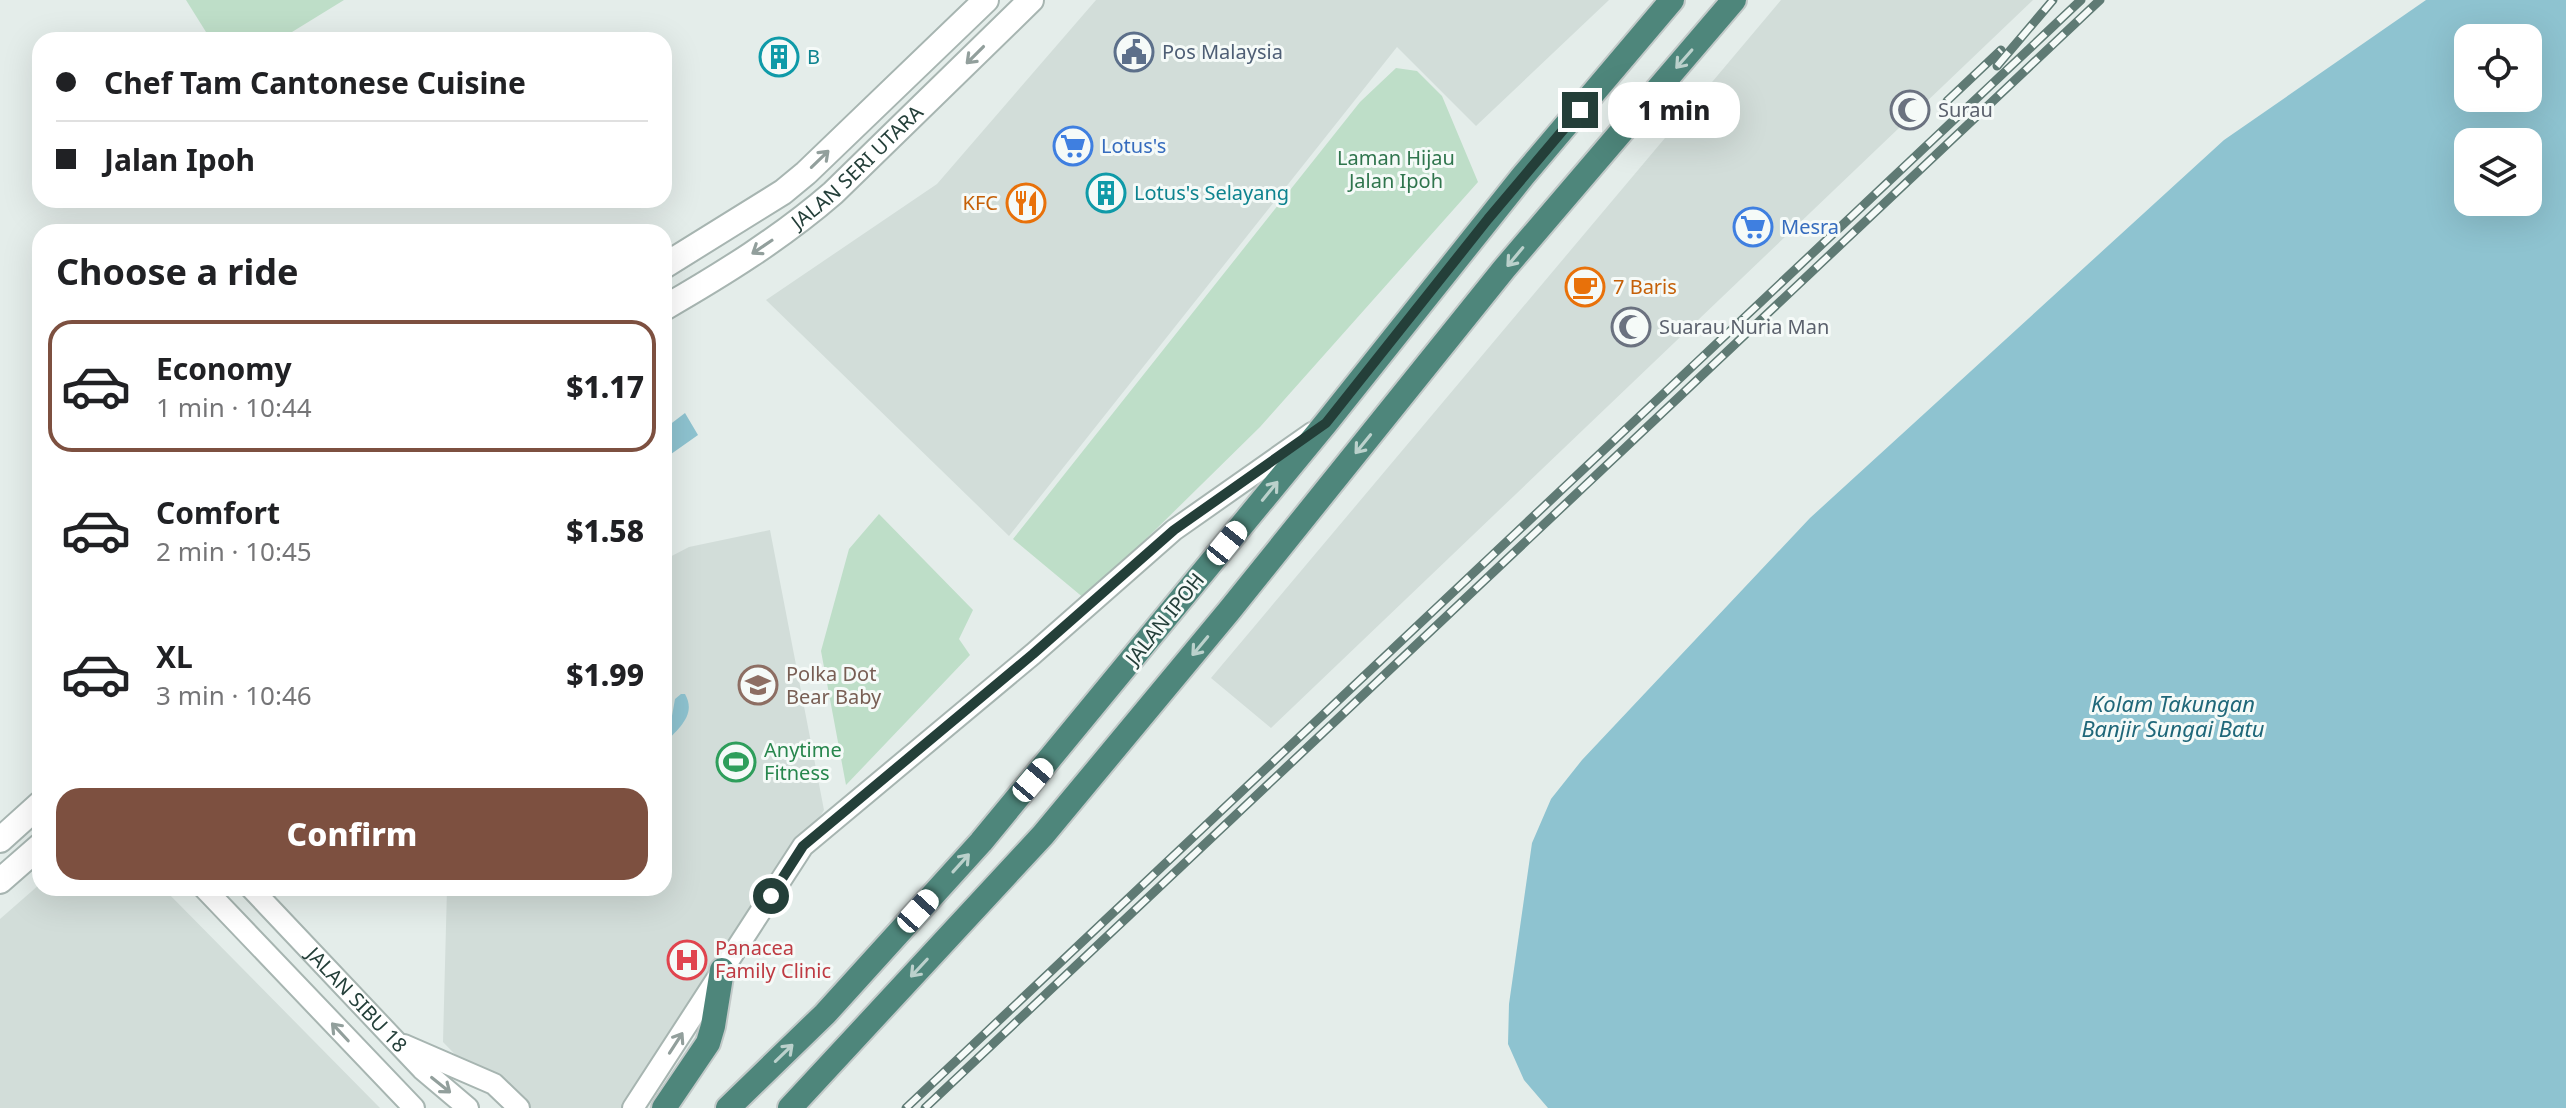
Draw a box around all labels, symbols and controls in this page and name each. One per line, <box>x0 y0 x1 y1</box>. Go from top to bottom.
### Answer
map controls <box>2454 24 2542 216</box>
button: locate <box>2454 24 2542 112</box>
public building icon: Pos Malaysia <box>1113 31 1155 73</box>
building icon: B <box>758 36 800 78</box>
place label: Pos Malaysia <box>1162 38 1283 65</box>
place label: B <box>807 43 820 70</box>
one-way arrow <box>966 45 985 64</box>
one-way arrow <box>1675 49 1693 69</box>
text: Chef Tam Cantonese Cuisine <box>104 62 526 103</box>
callout: 1 min <box>1608 82 1740 138</box>
mosque icon: Surau <box>1889 89 1931 131</box>
route end <box>1562 92 1598 128</box>
text: 1 min <box>1638 92 1710 128</box>
place label: Surau <box>1938 96 1993 123</box>
street label: JALAN SERI UTARA <box>784 99 929 236</box>
supermarket icon: Lotus's <box>1052 125 1094 167</box>
button: layers <box>2454 128 2542 216</box>
place label: Lotus's <box>1101 132 1166 159</box>
text: Jalan Ipoh <box>104 139 255 180</box>
park label: Laman Hijau Jalan Ipoh <box>1337 144 1455 194</box>
one-way arrow <box>810 150 829 169</box>
building icon: Lotus's Selayang <box>1085 172 1127 214</box>
place label: Lotus's Selayang <box>1134 179 1289 206</box>
restaurant icon: KFC <box>1005 182 1047 224</box>
place label: KFC <box>963 189 998 216</box>
supermarket icon: Mesra <box>1732 206 1774 248</box>
place label: Mesra <box>1781 213 1839 240</box>
one-way arrow <box>751 239 773 255</box>
one-way arrow <box>1506 246 1524 266</box>
text: Choose a ride <box>56 247 298 296</box>
cafe icon: 7 Baris <box>1564 266 1606 308</box>
place label: 7 Baris <box>1613 273 1677 300</box>
mosque icon: Suarau Nuria Man <box>1610 306 1652 348</box>
place label: Suarau Nuria Man <box>1659 313 1829 340</box>
text: Economy <box>156 348 292 389</box>
icon: car <box>60 350 132 422</box>
text: $1.17 <box>566 366 644 407</box>
text: 1 min · 10:44 <box>156 389 312 425</box>
one-way arrow <box>1355 433 1372 454</box>
one-way arrow <box>1261 481 1279 502</box>
text: Comfort <box>156 492 280 533</box>
icon: car <box>60 494 132 566</box>
text: $1.58 <box>566 510 644 551</box>
car <box>1203 517 1251 569</box>
text: 2 min · 10:45 <box>156 533 312 569</box>
street label: JALAN IPOH <box>1118 567 1210 672</box>
one-way arrow <box>1191 635 1209 655</box>
text: XL <box>156 636 193 677</box>
icon: car <box>60 638 132 710</box>
text: $1.99 <box>566 654 644 695</box>
place label: Polka Dot Bear Baby <box>786 660 882 710</box>
school or university icon: Polka Dot Bear Baby <box>737 664 779 706</box>
text: 3 min · 10:46 <box>156 677 312 713</box>
water label: Kolam Takungan Banjir Sungai Batu <box>2081 688 2265 743</box>
place label: Anytime Fitness <box>764 736 842 786</box>
sports icon: Anytime Fitness <box>715 741 757 783</box>
car <box>1008 754 1058 806</box>
button: Confirm <box>56 788 648 880</box>
one-way arrow <box>952 854 970 874</box>
route start <box>753 878 789 914</box>
car <box>893 885 943 937</box>
place label: Panacea Family Clinic <box>715 934 831 984</box>
hospital icon: Panacea Family Clinic <box>666 939 708 981</box>
street label: JALAN SIBU 18 <box>299 940 413 1058</box>
one-way arrow <box>910 958 928 978</box>
one-way arrow <box>332 1022 350 1042</box>
one-way arrow <box>667 1032 684 1054</box>
one-way arrow <box>774 1044 794 1063</box>
one-way arrow <box>430 1076 451 1093</box>

